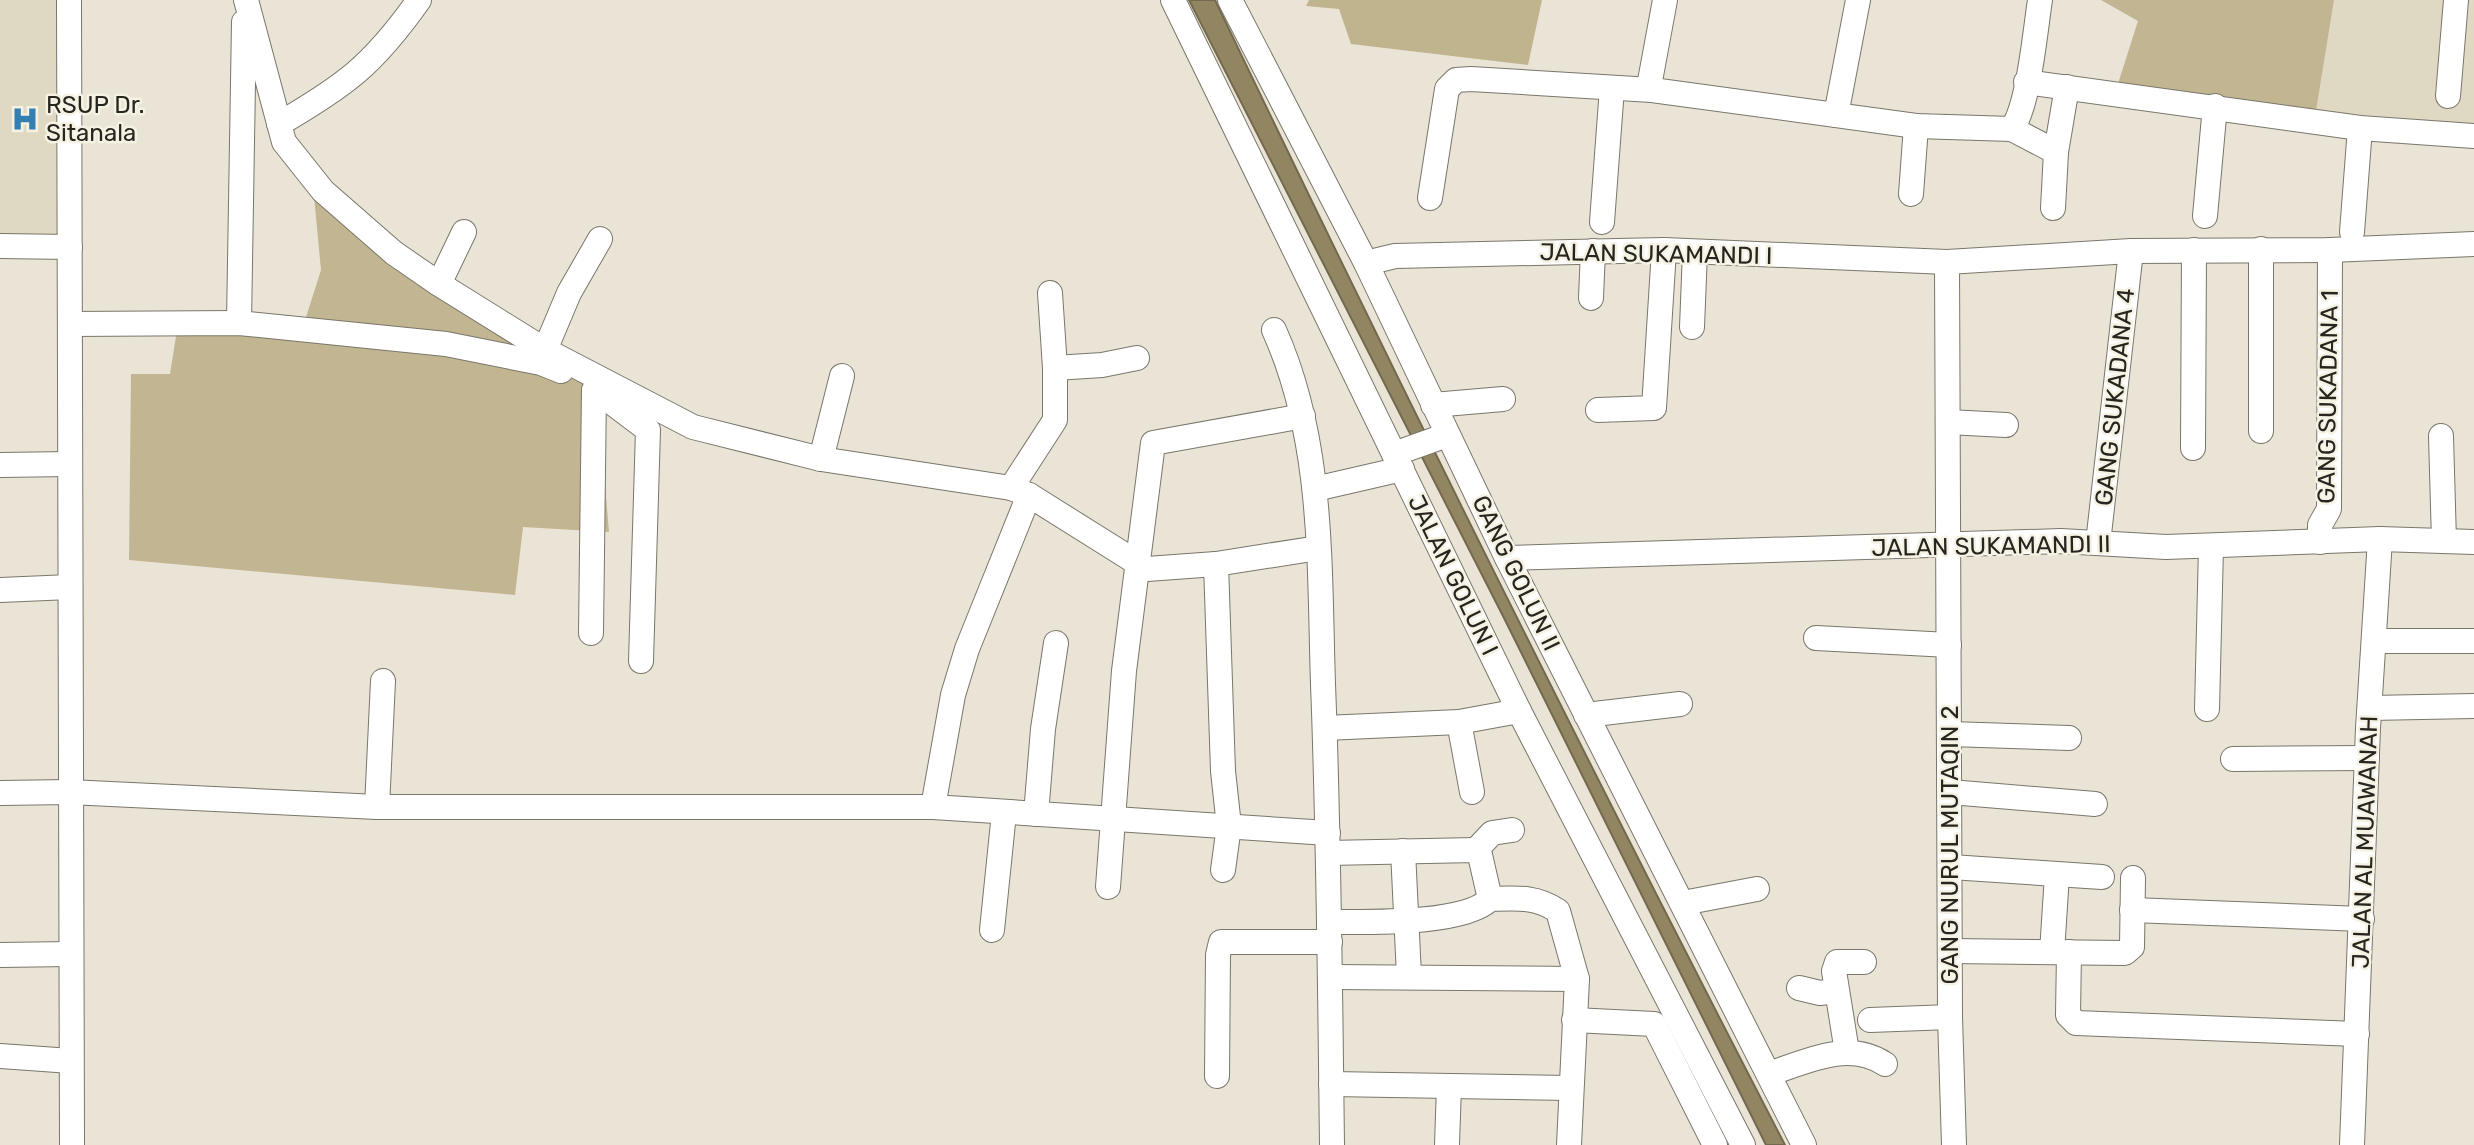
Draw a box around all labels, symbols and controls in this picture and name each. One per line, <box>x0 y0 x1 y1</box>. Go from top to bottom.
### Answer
place label: RSUP Dr. Sitanala <box>46 91 145 147</box>
hospital icon: RSUP Dr. Sitanala <box>10 104 40 134</box>
street label: JALAN SUKAMANDI I <box>1539 238 1773 270</box>
street label: GANG SUKADANA 4 <box>2090 287 2140 507</box>
street label: GANG SUKADANA 1 <box>2312 290 2344 504</box>
street label: JALAN GOLUN I <box>1402 490 1504 660</box>
street label: GANG GOLUN II <box>1466 491 1566 655</box>
street label: JALAN SUKAMANDI II <box>1871 530 2111 562</box>
street label: GANG NURUL MUTAQIN 2 <box>1936 705 1964 985</box>
street label: JALAN AL MUAWANAH <box>2347 715 2383 969</box>

